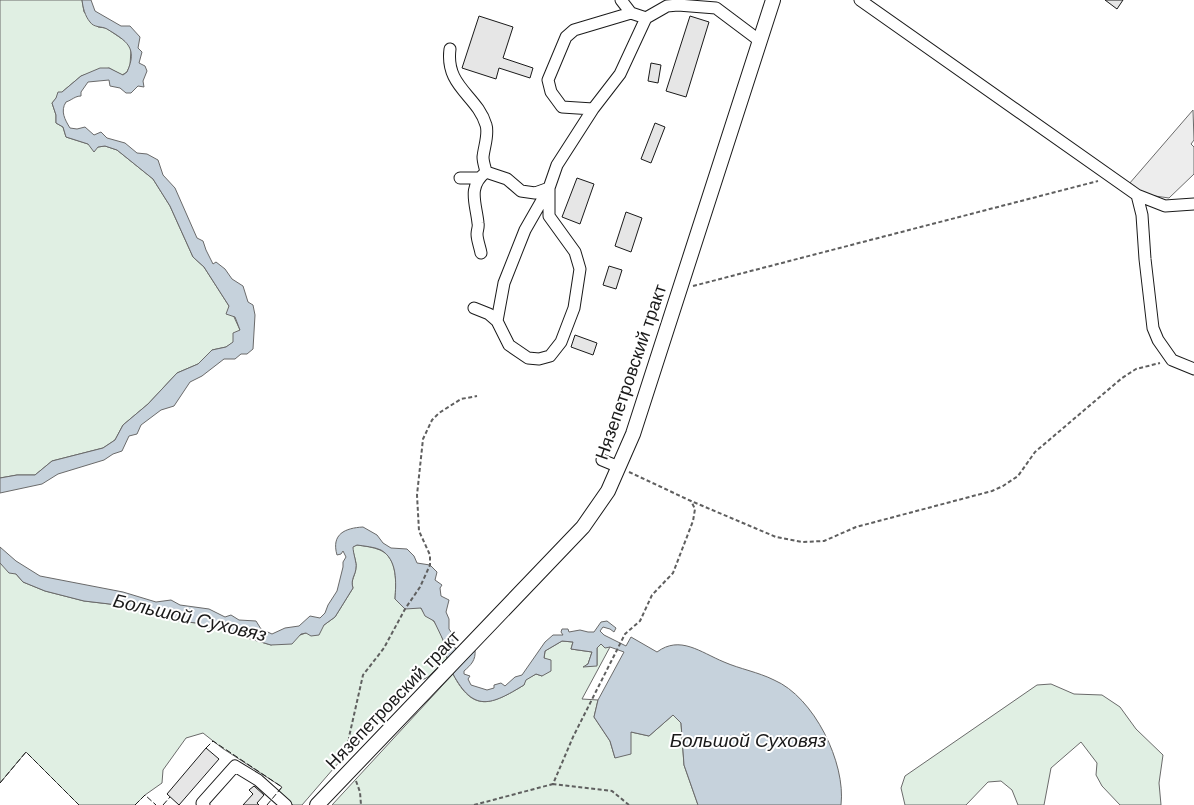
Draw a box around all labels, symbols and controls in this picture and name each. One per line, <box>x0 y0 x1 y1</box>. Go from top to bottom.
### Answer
street label: Нязепетровский тракт <box>592 282 670 462</box>
water label: Большой Суховяз <box>111 590 269 645</box>
street label: Нязепетровский тракт <box>322 627 464 773</box>
water label: Большой Суховяз <box>670 730 827 751</box>

